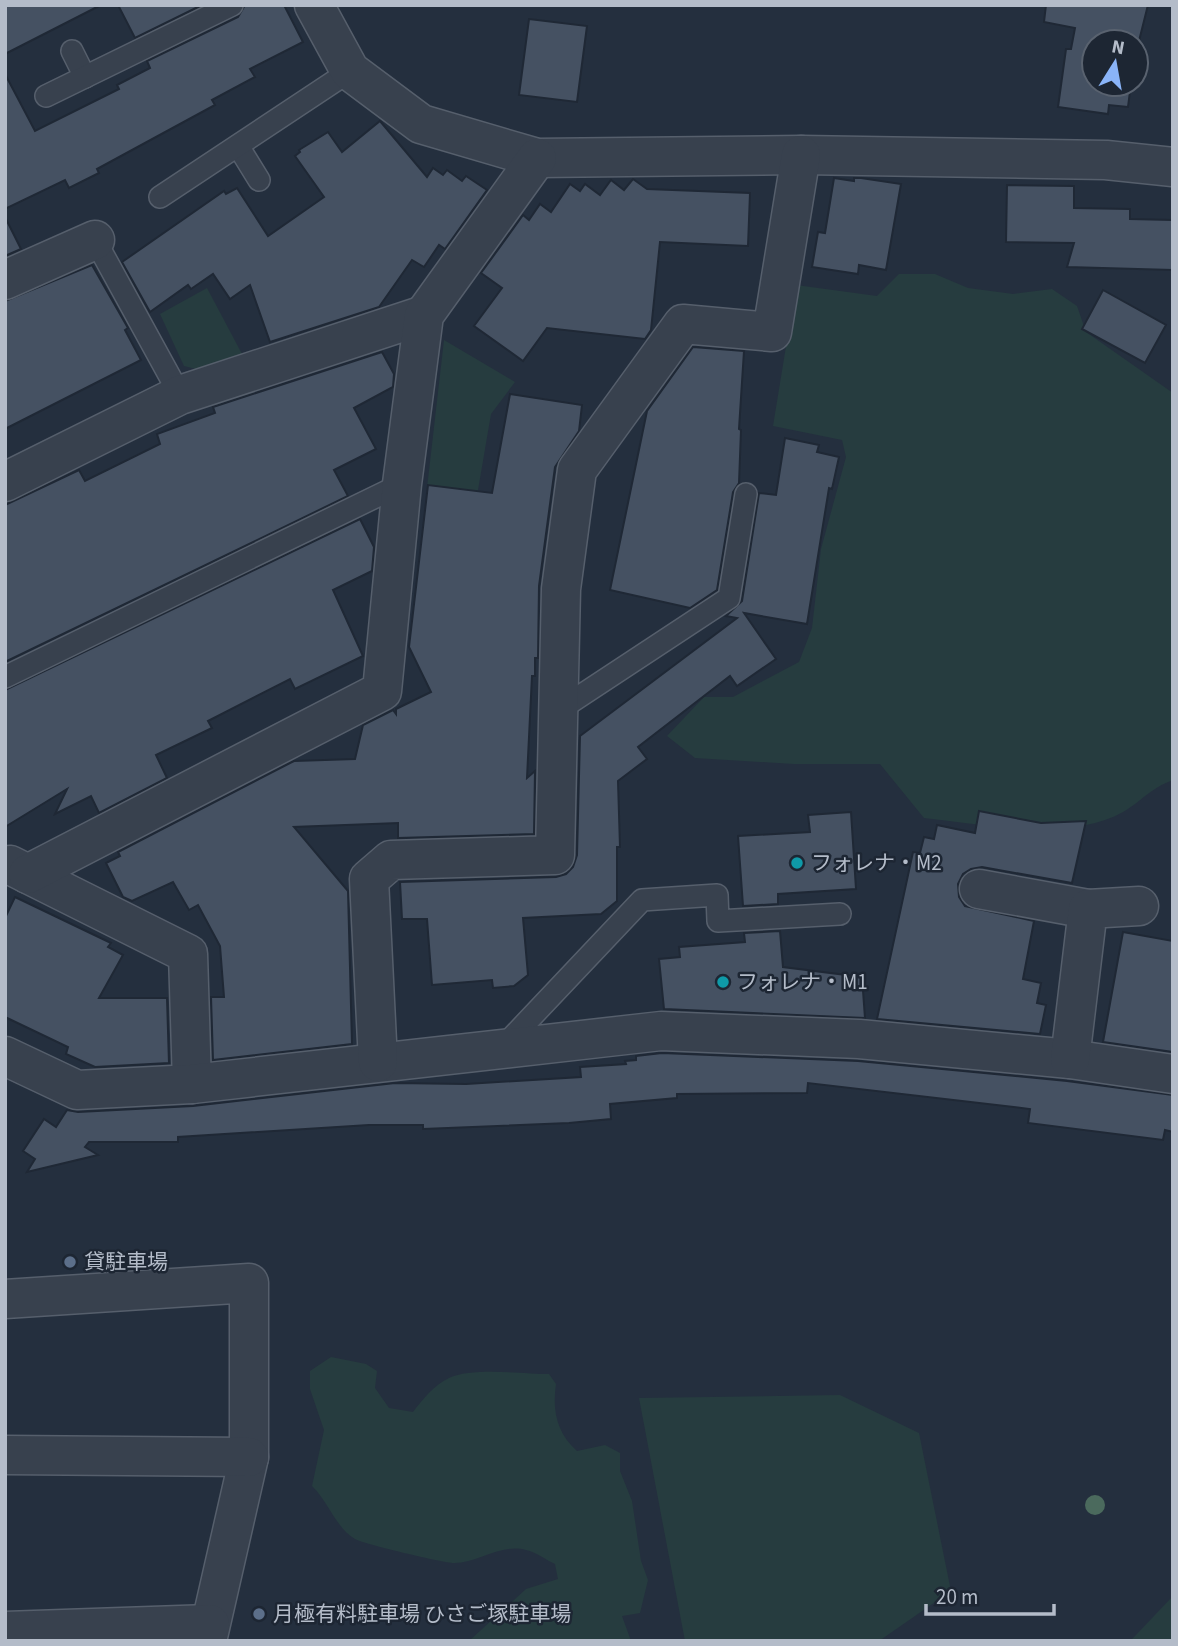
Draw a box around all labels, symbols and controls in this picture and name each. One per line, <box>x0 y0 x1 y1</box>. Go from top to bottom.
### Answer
north arrow <box>1080 28 1150 98</box>
text: N <box>1109 33 1127 62</box>
place label: フォレナ・M2 <box>811 848 942 878</box>
marker: フォレナ・M2 <box>789 855 805 871</box>
place label: フォレナ・M1 <box>737 967 868 997</box>
marker: フォレナ・M1 <box>715 974 731 990</box>
place label: 貸駐車場 <box>84 1247 168 1277</box>
marker: 貸駐車場 <box>62 1254 78 1270</box>
scale bar <box>926 1572 1054 1616</box>
text: 20 m <box>936 1582 978 1612</box>
place label: 月極有料駐車場 ひさご塚駐車場 <box>273 1599 571 1629</box>
marker: 月極有料駐車場 ひさご塚駐車場 <box>251 1606 267 1622</box>

